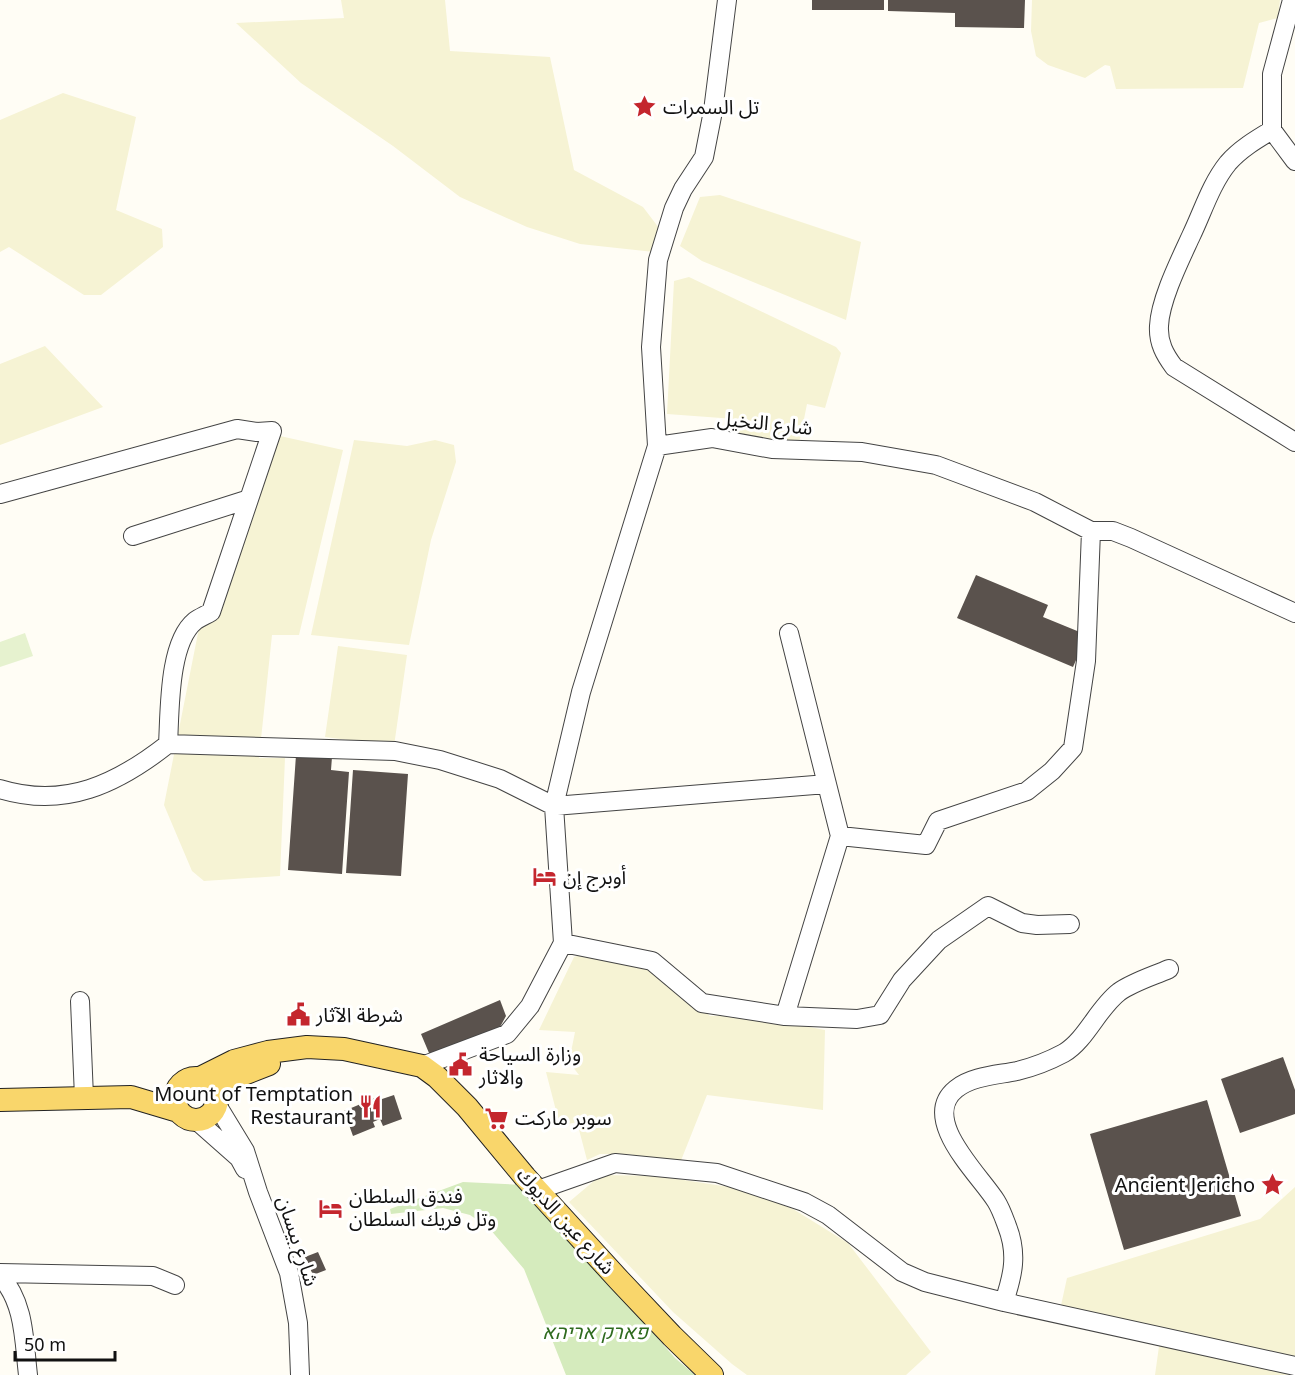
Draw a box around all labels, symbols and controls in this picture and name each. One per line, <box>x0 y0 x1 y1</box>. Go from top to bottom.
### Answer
place label: تل السمرات <box>663 87 759 129</box>
place icon: تل السمرات <box>632 94 658 120</box>
street label: شارع النخيل <box>715 398 815 450</box>
place label: أوبرج إن <box>563 857 626 899</box>
hotel icon: أوبرج إن <box>532 864 558 890</box>
place label: شرطة الآثار <box>315 995 403 1037</box>
public building icon: شرطة الآثار <box>285 1002 311 1028</box>
place label: وزارة السياحة والاثار <box>478 1034 581 1099</box>
public building icon: وزارة السياحة والاثار <box>448 1052 474 1078</box>
place label: Mount of Temptation Restaurant <box>154 1074 353 1139</box>
restaurant icon: Mount of Temptation Restaurant <box>358 1093 384 1119</box>
place label: سوبر ماركت <box>515 1098 612 1140</box>
supermarket icon: سوبر ماركت <box>484 1105 510 1131</box>
street label: شارع عين الديوك <box>504 1157 626 1286</box>
place label: Ancient Jericho <box>1115 1165 1255 1207</box>
place icon: Ancient Jericho <box>1260 1172 1286 1198</box>
place label: فندق السلطان وتل فريك السلطان <box>349 1176 496 1241</box>
street label: شارع بيسان <box>263 1190 331 1292</box>
hotel icon: فندق السلطان وتل فريك السلطان <box>318 1195 344 1221</box>
park label: פארק אריהא <box>542 1312 650 1354</box>
scale bar <box>15 1324 116 1362</box>
text: 50 m <box>24 1326 66 1364</box>

